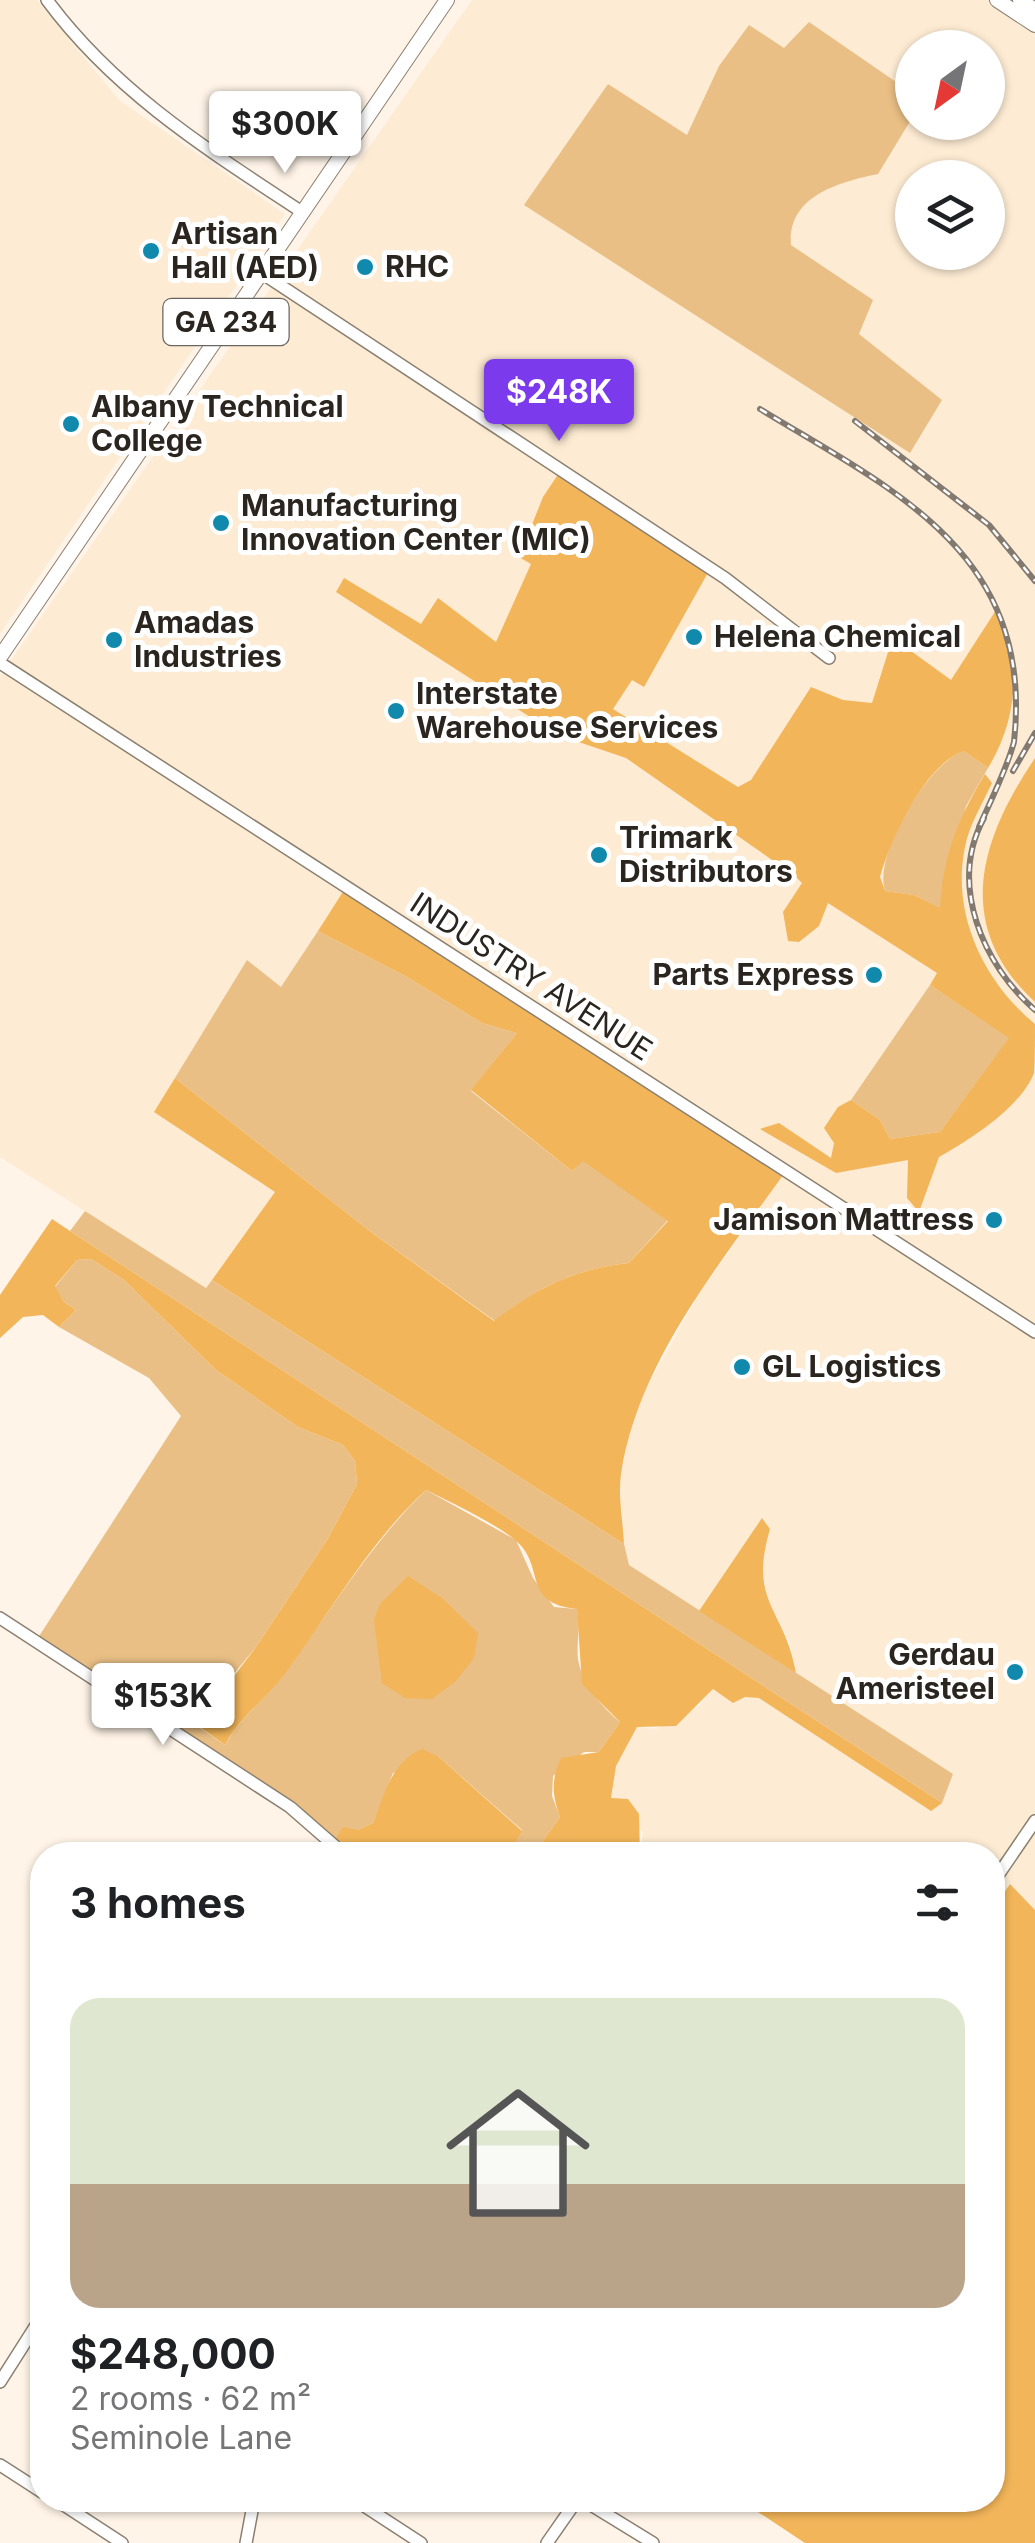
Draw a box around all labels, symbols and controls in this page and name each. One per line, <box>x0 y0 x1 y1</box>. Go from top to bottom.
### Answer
north arrow <box>895 30 1005 140</box>
map controls <box>895 30 1005 270</box>
pin: $300K <box>215 91 355 176</box>
text: $300K <box>231 104 339 143</box>
button: layers <box>895 160 1005 270</box>
place label: Artisan Hall (AED) <box>171 215 319 285</box>
marker: Artisan Hall (AED) <box>140 240 162 262</box>
place label: RHC <box>385 248 449 284</box>
marker: RHC <box>354 256 376 278</box>
road number: GA 234 <box>164 299 288 345</box>
pin: $248K <box>489 359 629 444</box>
text: $248K <box>506 372 612 411</box>
place label: Albany Technical College <box>91 388 344 458</box>
marker: Albany Technical College <box>60 413 82 435</box>
place label: Manufacturing Innovation Center (MIC) <box>241 487 591 557</box>
marker: Manufacturing Innovation Center (MIC) <box>210 512 232 534</box>
place label: Amadas Industries <box>134 604 282 674</box>
place label: Helena Chemical <box>714 618 961 654</box>
marker: Helena Chemical <box>683 626 705 648</box>
marker: Amadas Industries <box>103 629 125 651</box>
place label: Interstate Warehouse Services <box>416 675 718 745</box>
marker: Interstate Warehouse Services <box>385 700 407 722</box>
place label: Trimark Distributors <box>619 819 793 889</box>
marker: Trimark Distributors <box>588 844 610 866</box>
street label: INDUSTRY AVENUE <box>404 885 659 1068</box>
place label: Parts Express <box>653 956 854 992</box>
marker: Parts Express <box>863 964 885 986</box>
place label: Jamison Mattress <box>713 1201 974 1237</box>
marker: Jamison Mattress <box>983 1209 1005 1231</box>
place label: GL Logistics <box>762 1348 941 1384</box>
marker: GL Logistics <box>731 1356 753 1378</box>
place label: Gerdau Ameristeel <box>835 1636 995 1706</box>
marker: Gerdau Ameristeel <box>1004 1661 1026 1683</box>
pin: $153K <box>93 1663 233 1748</box>
text: $153K <box>114 1676 212 1715</box>
icon: filters <box>910 1875 965 1930</box>
text: 3 homes <box>70 1877 246 1928</box>
icon: home <box>428 2063 608 2243</box>
text: $248,000 <box>70 2328 276 2379</box>
text: 2 rooms · 62 m² <box>70 2379 311 2418</box>
text: Seminole Lane <box>70 2418 292 2457</box>

